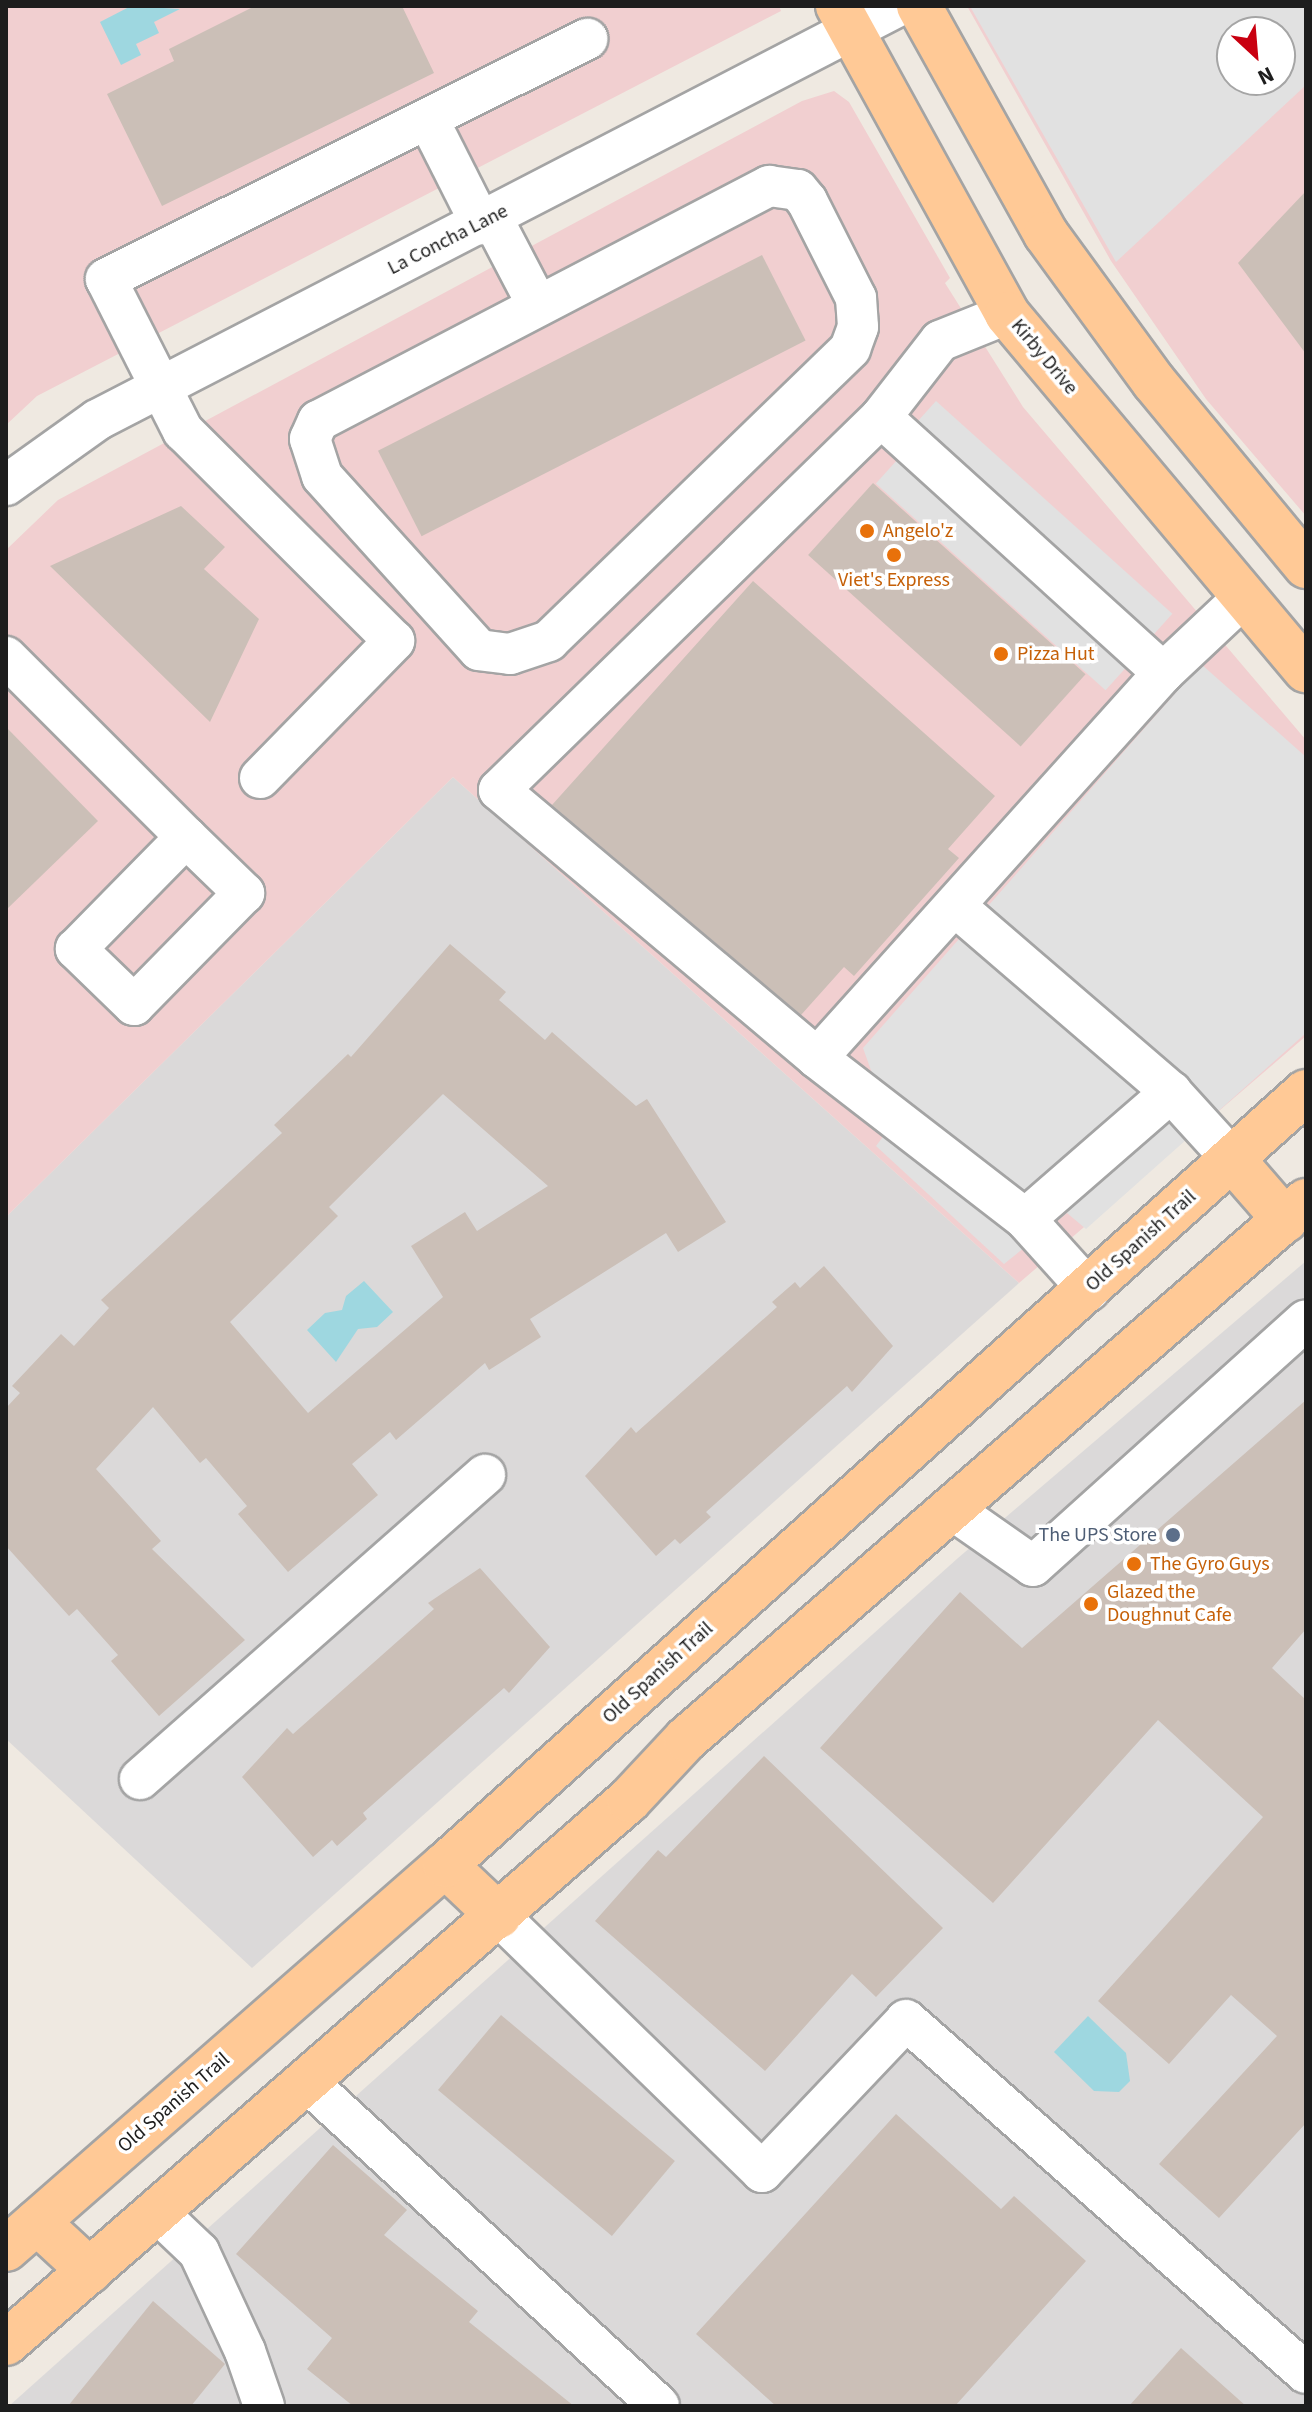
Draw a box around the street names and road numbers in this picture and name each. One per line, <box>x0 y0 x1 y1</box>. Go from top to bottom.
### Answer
street label: La Concha Lane <box>384 199 512 281</box>
street label: Kirby Drive <box>1006 314 1082 400</box>
street label: Old Spanish Trail <box>1081 1185 1201 1297</box>
street label: Old Spanish Trail <box>598 1617 718 1729</box>
street label: Old Spanish Trail <box>113 2048 235 2158</box>

